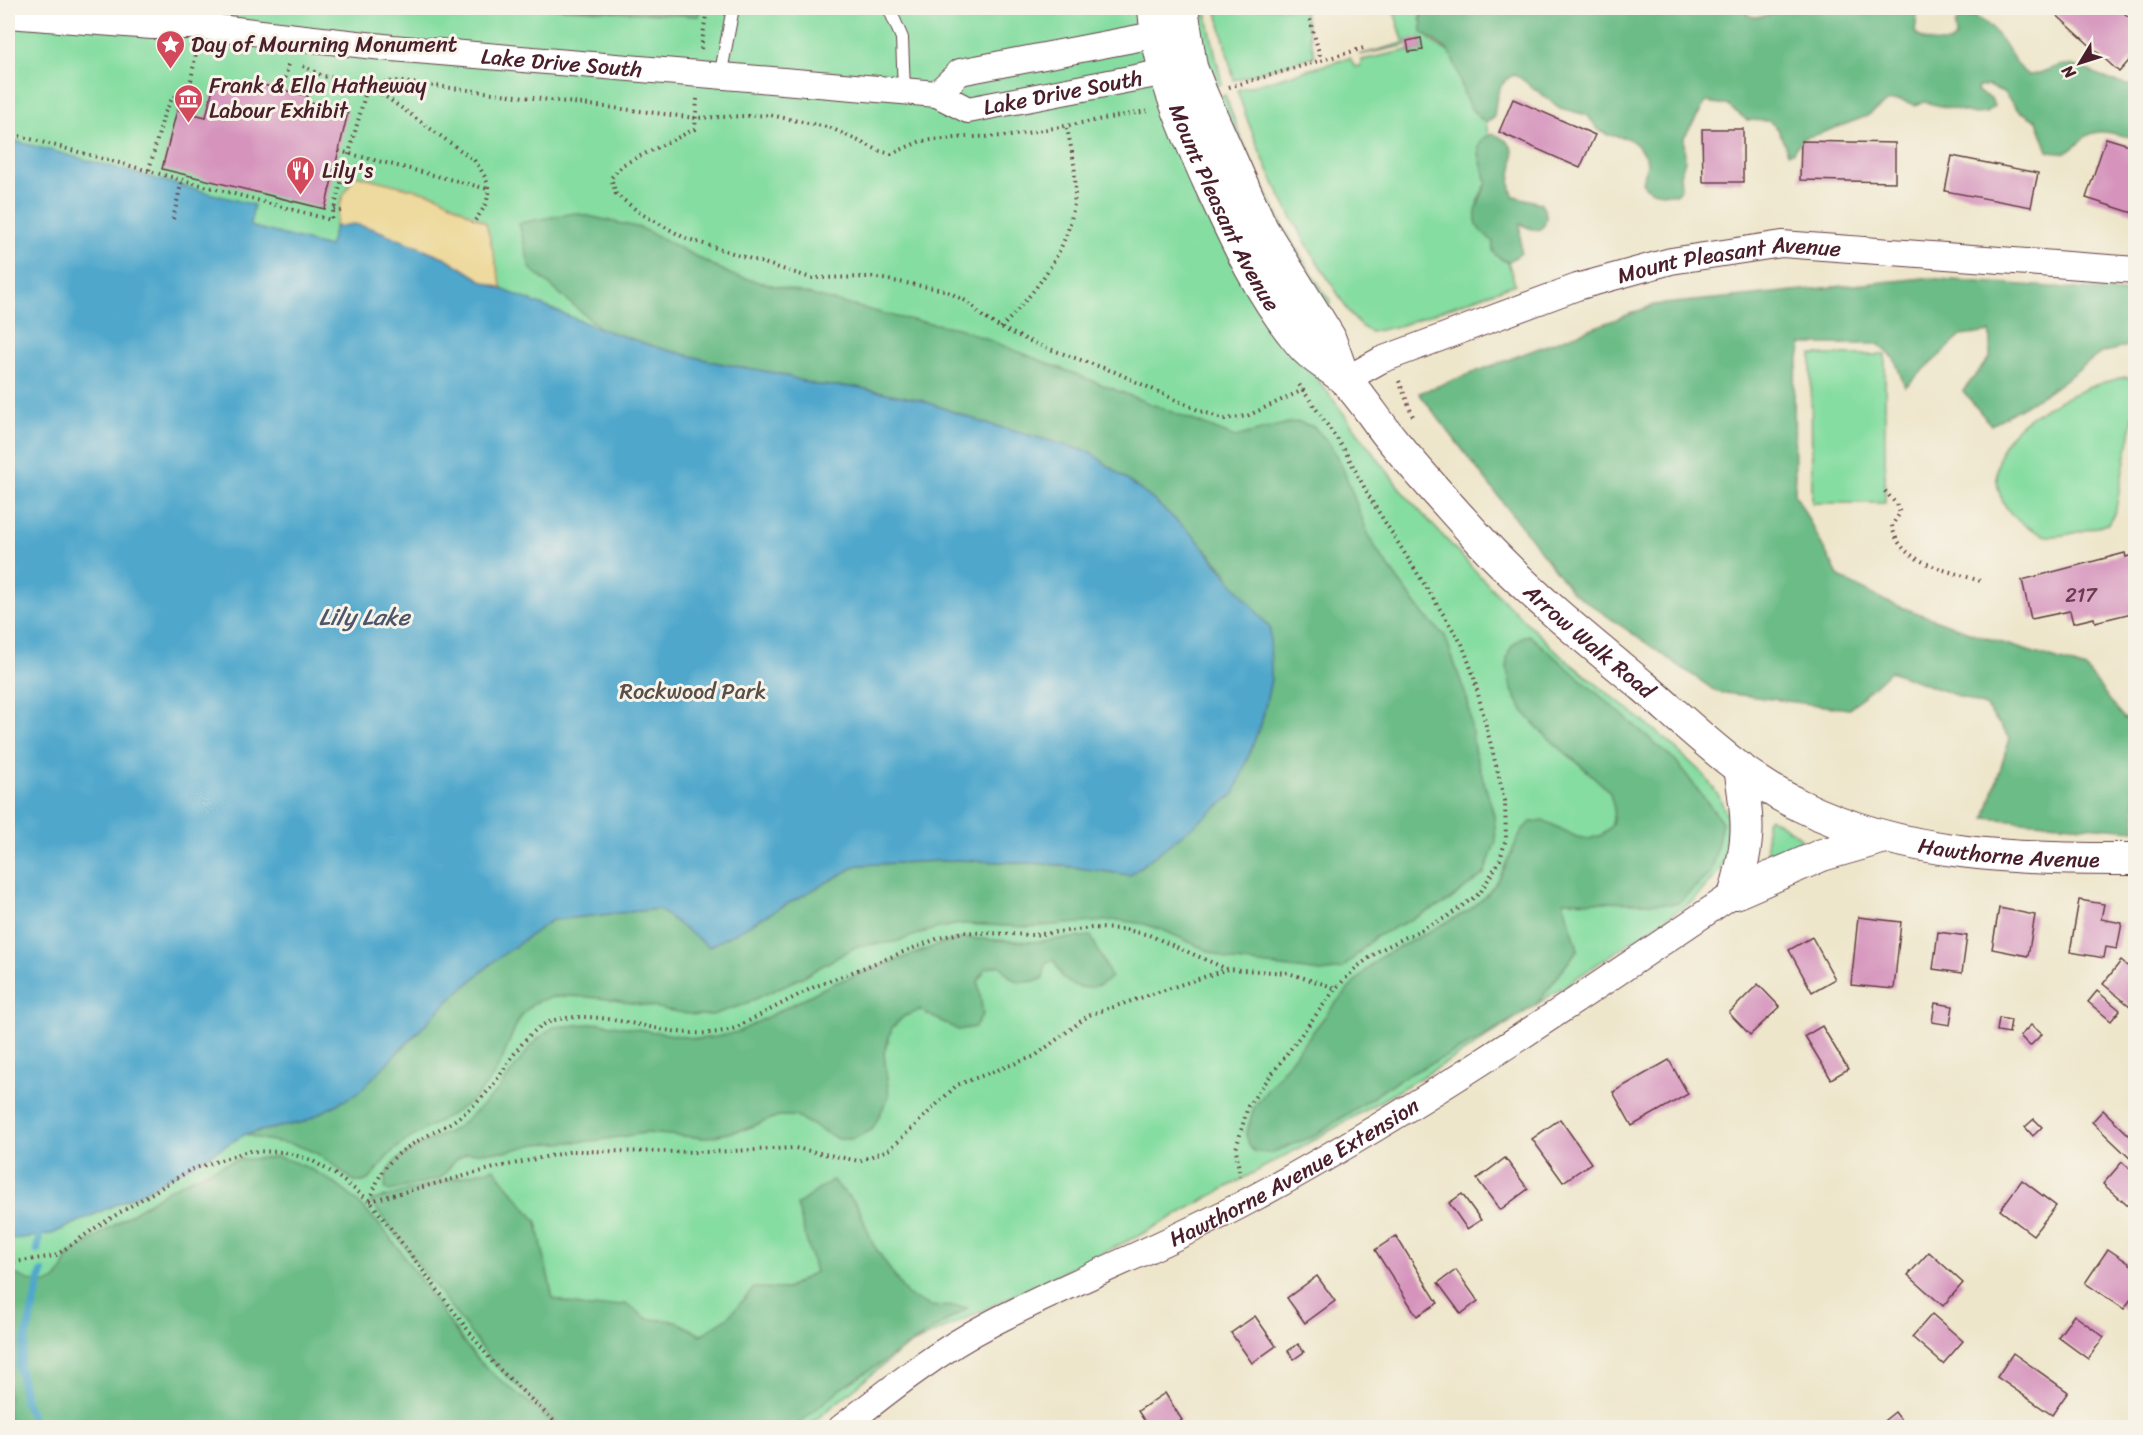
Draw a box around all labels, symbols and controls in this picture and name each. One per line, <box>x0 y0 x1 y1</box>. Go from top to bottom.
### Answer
place label: Day of Mourning Monument <box>191 25 458 64</box>
place icon: Day of Mourning Monument <box>154 28 186 70</box>
north arrow <box>2050 33 2110 93</box>
street label: Lake Drive South <box>480 36 644 89</box>
street label: Lake Drive South <box>980 58 1146 126</box>
text: N <box>2053 58 2084 86</box>
place label: Frank & Ella Hatheway Labour Exhibit <box>209 66 427 130</box>
museum icon: Frank & Ella Hatheway Labour Exhibit <box>172 82 204 124</box>
street label: Mount Pleasant Avenue <box>1158 98 1291 319</box>
place label: Lily's <box>322 151 373 190</box>
restaurant icon: Lily's <box>285 154 317 196</box>
street label: Mount Pleasant Avenue <box>1612 224 1843 295</box>
street label: Arrow Walk Road <box>1514 573 1666 709</box>
house number: 217 <box>2065 578 2098 613</box>
water label: Lily Lake <box>319 596 412 638</box>
park label: Rockwood Park <box>620 672 766 711</box>
street label: Hawthorne Avenue <box>1915 825 2100 879</box>
street label: Hawthorne Avenue Extension <box>1162 1086 1427 1258</box>

